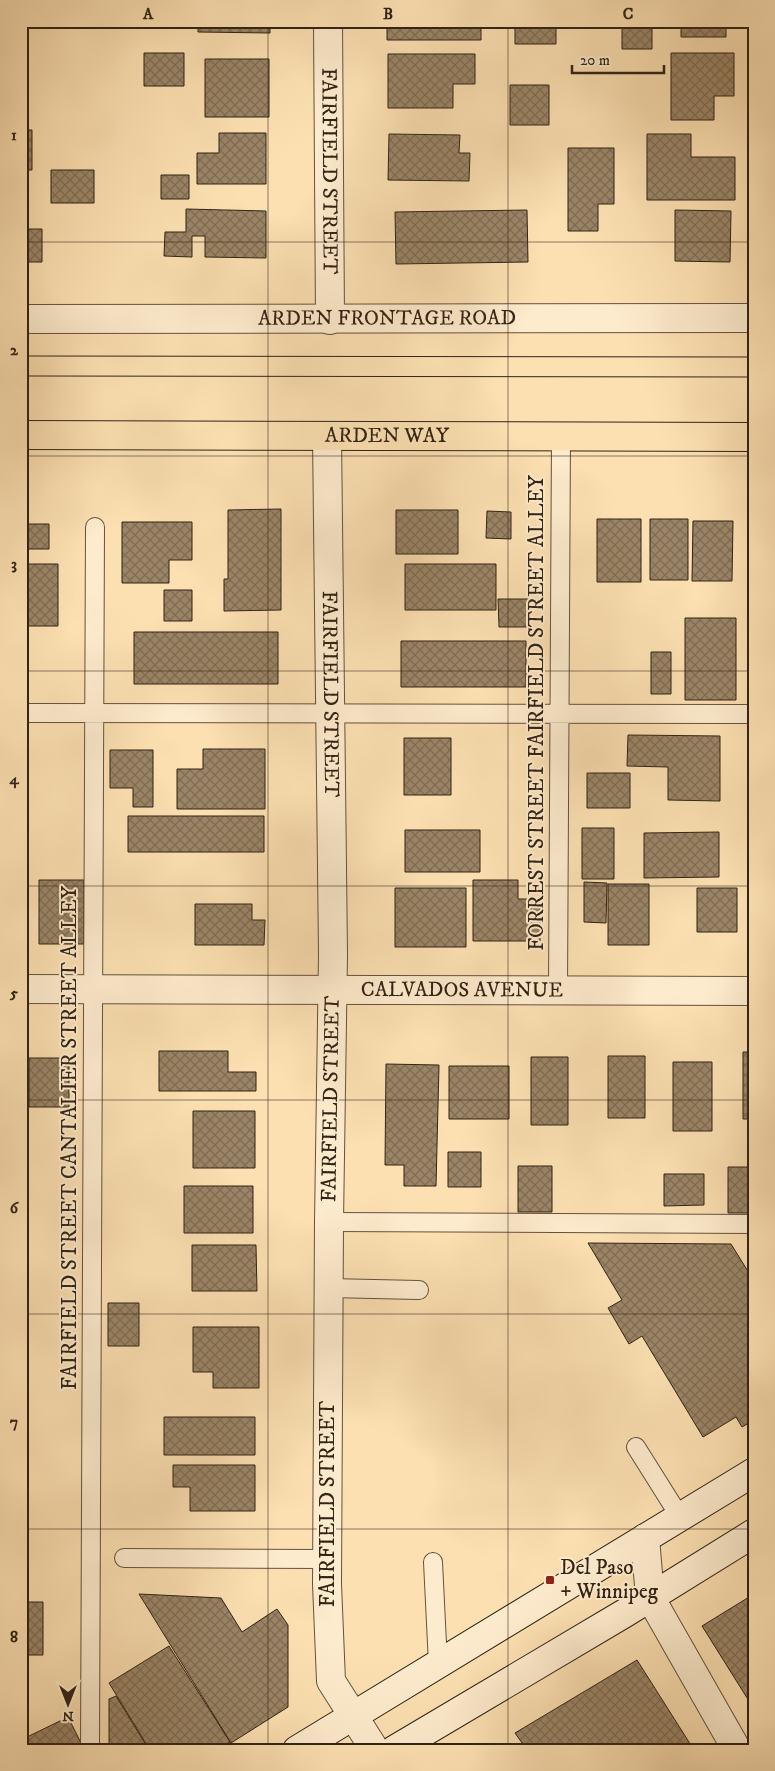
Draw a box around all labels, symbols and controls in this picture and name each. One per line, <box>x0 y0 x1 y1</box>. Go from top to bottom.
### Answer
text: A <box>142 4 154 24</box>
text: B <box>383 4 393 24</box>
text: C <box>623 4 633 24</box>
scale bar <box>572 42 665 74</box>
text: 20 m <box>580 51 610 70</box>
street label: FAIRFIELD STREET <box>315 68 343 274</box>
text: 1 <box>11 125 17 145</box>
street label: ARDEN FRONTAGE ROAD <box>258 305 516 332</box>
text: 2 <box>10 340 19 360</box>
street label: ARDEN WAY <box>325 423 450 449</box>
street label: FORREST STREET FAIRFIELD STREET ALLEY <box>524 474 550 951</box>
text: 3 <box>11 554 17 574</box>
street label: FAIRFIELD STREET <box>316 591 344 798</box>
text: 4 <box>8 769 19 789</box>
street label: FAIRFIELD STREET CANTALIER STREET ALLEY <box>57 885 83 1390</box>
street label: CALVADOS AVENUE <box>361 977 563 1003</box>
text: 5 <box>9 983 18 1003</box>
street label: FAIRFIELD STREET <box>316 995 346 1202</box>
text: 6 <box>10 1198 20 1218</box>
street label: FAIRFIELD STREET <box>315 1401 341 1607</box>
text: 7 <box>10 1412 18 1432</box>
place label: Del Paso + Winnipeg <box>560 1555 659 1605</box>
marker: Del Paso + Winnipeg <box>544 1574 556 1586</box>
text: 8 <box>10 1627 18 1647</box>
north arrow <box>42 1678 92 1728</box>
text: N <box>62 1707 74 1725</box>

